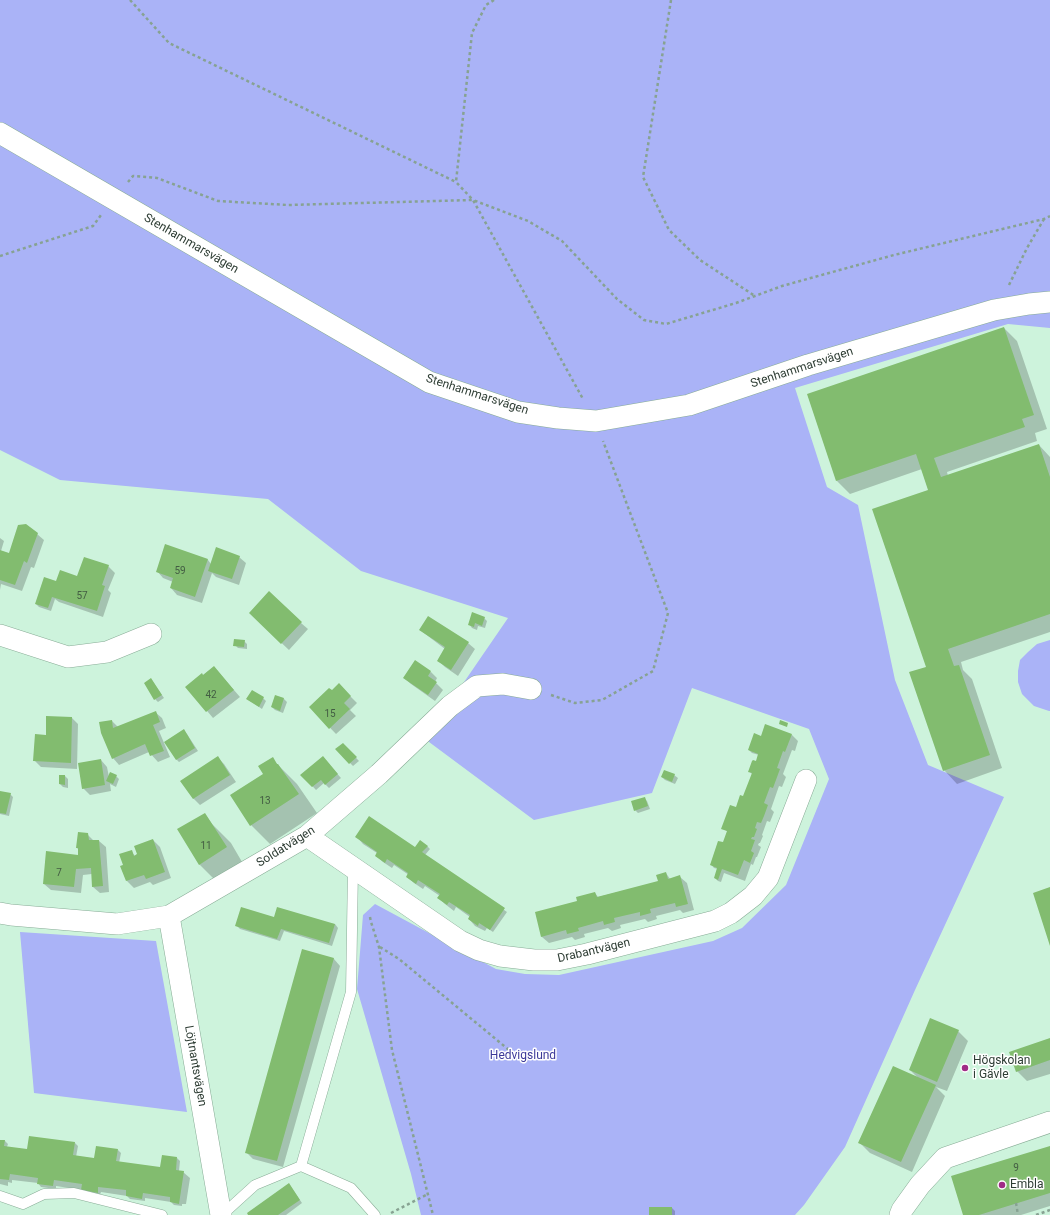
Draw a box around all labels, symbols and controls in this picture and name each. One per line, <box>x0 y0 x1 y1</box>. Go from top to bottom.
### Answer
street label: Stenhammarsvägen <box>141 211 241 277</box>
street label: Stenhammarsvägen <box>749 345 855 391</box>
street label: Stenhammarsvägen <box>424 372 530 418</box>
house number: 59 <box>174 565 186 577</box>
house number: 57 <box>76 590 88 602</box>
house number: 42 <box>205 689 217 701</box>
house number: 15 <box>324 708 336 720</box>
house number: 13 <box>259 795 271 807</box>
street label: Soldatvägen <box>254 823 318 871</box>
house number: 11 <box>200 840 212 852</box>
house number: 7 <box>56 867 62 879</box>
street label: Drabantvägen <box>556 936 632 966</box>
street label: Löjtnantsvägen <box>181 1024 209 1108</box>
park label: Hedvigslund <box>490 1049 556 1063</box>
place label: Högskolan i Gävle <box>973 1054 1030 1082</box>
marker: Högskolan i Gävle <box>960 1063 970 1073</box>
house number: 9 <box>1013 1162 1019 1174</box>
place label: Embla <box>1010 1178 1044 1192</box>
marker: Embla <box>997 1180 1007 1190</box>

